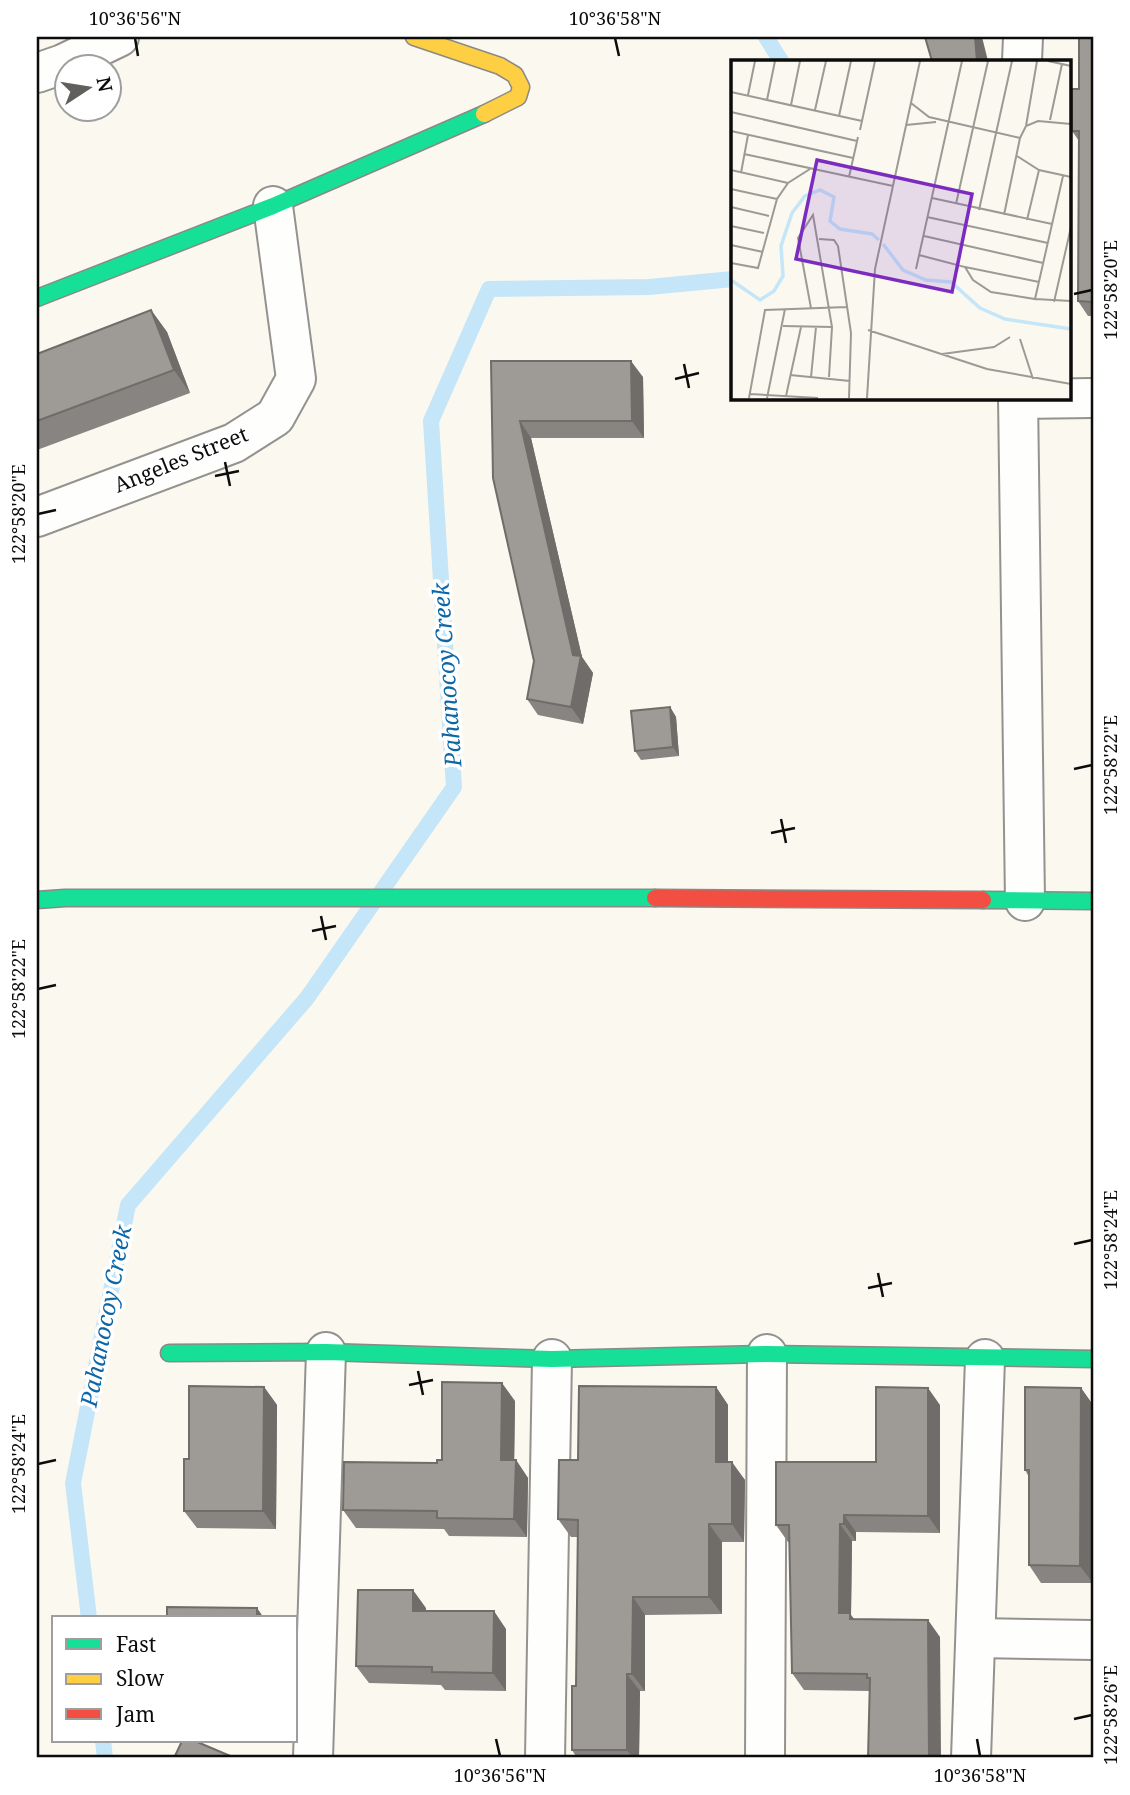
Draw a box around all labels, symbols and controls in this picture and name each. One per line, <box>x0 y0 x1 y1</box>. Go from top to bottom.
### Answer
text: 10°36'56"N <box>89 6 182 30</box>
text: 10°36'58"N <box>569 6 662 30</box>
north arrow <box>52 52 122 122</box>
inset map <box>731 60 1070 399</box>
text: N <box>90 74 119 95</box>
text: 122°58'20"E <box>1098 240 1122 340</box>
street label: Angeles Street <box>109 419 252 499</box>
text: 122°58'20"E <box>6 464 30 564</box>
water label: Pahanocoy Creek <box>424 581 468 769</box>
text: 122°58'22"E <box>1098 715 1122 815</box>
text: 122°58'22"E <box>6 939 30 1039</box>
text: 122°58'24"E <box>1098 1190 1122 1290</box>
water label: Pahanocoy Creek <box>72 1221 138 1410</box>
text: 122°58'24"E <box>6 1414 30 1514</box>
legend <box>52 1616 298 1742</box>
text: Fast <box>116 1630 156 1658</box>
text: Slow <box>116 1664 165 1692</box>
text: 122°58'26"E <box>1098 1665 1122 1765</box>
text: Jam <box>115 1700 155 1728</box>
text: 10°36'56"N <box>454 1763 547 1787</box>
text: 10°36'58"N <box>934 1763 1027 1787</box>

